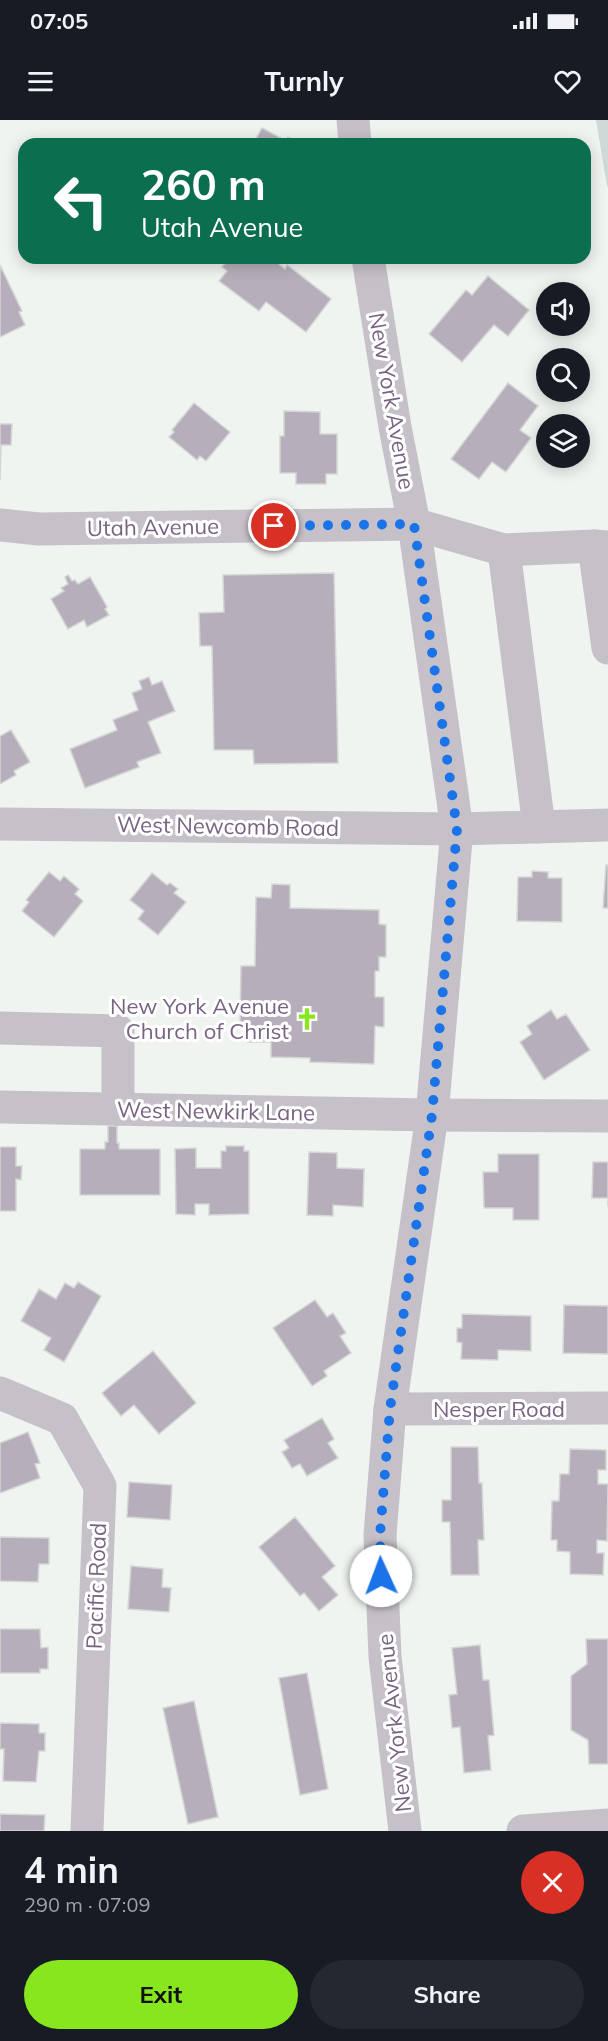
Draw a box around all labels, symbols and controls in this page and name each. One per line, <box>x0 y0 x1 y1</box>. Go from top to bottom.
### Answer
text: 07:05 <box>30 7 88 35</box>
text: Turnly <box>264 64 344 98</box>
icon: menu <box>24 65 57 98</box>
icon: heart <box>551 65 584 98</box>
text: 260 m <box>141 158 266 211</box>
icon: left <box>42 162 120 240</box>
text: Utah Avenue <box>141 210 303 244</box>
map controls <box>536 282 590 468</box>
button: sound <box>536 282 590 336</box>
street label: New York Avenue <box>363 310 421 492</box>
button: search <box>536 348 590 402</box>
button: layers <box>536 414 590 468</box>
pin <box>248 500 299 551</box>
icon: arrive <box>257 509 290 542</box>
street label: Utah Avenue <box>87 512 219 542</box>
street label: West Newcomb Road <box>117 810 339 842</box>
place label: New York Avenue Church of Christ <box>110 992 289 1045</box>
church icon: New York Avenue Church of Christ <box>294 1006 320 1032</box>
street label: West Newkirk Lane <box>117 1095 315 1127</box>
street label: Nesper Road <box>433 1395 565 1423</box>
street label: Pacific Road <box>80 1522 112 1650</box>
position arrow <box>349 1544 413 1608</box>
street label: New York Avenue <box>371 1633 417 1813</box>
text: 4 min <box>24 1847 119 1892</box>
button: close <box>521 1851 584 1914</box>
text: 290 m · 07:09 <box>24 1892 150 1917</box>
button: Exit <box>24 1960 298 2029</box>
button: Share <box>310 1960 584 2029</box>

